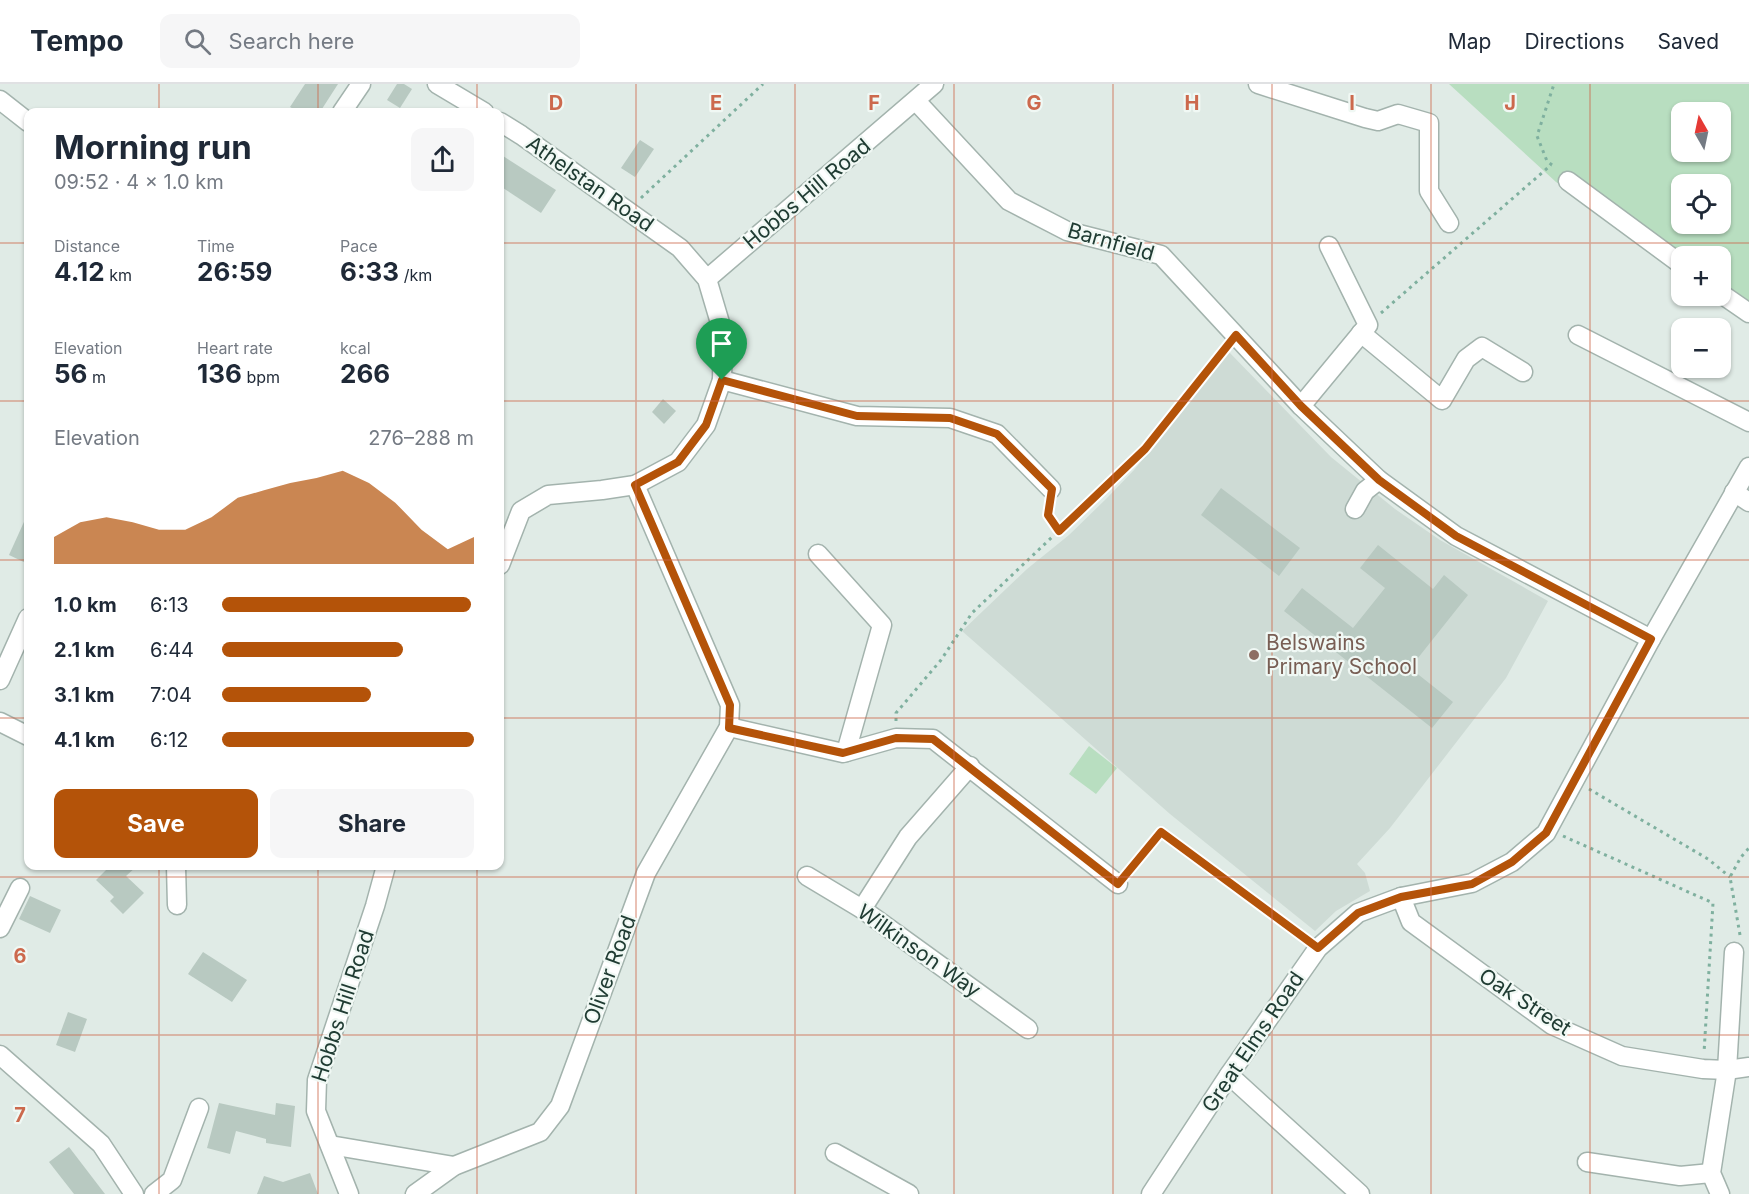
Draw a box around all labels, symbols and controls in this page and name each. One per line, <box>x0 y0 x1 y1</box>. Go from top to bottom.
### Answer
search box <box>160 14 580 68</box>
text: Tempo <box>30 24 124 58</box>
icon: search <box>181 25 214 58</box>
text: Search here <box>229 28 354 54</box>
text: Map <box>1448 29 1491 54</box>
text: Directions <box>1524 29 1625 54</box>
text: Saved <box>1658 29 1719 54</box>
text: D <box>549 91 563 115</box>
text: E <box>710 91 722 115</box>
text: F <box>868 91 880 115</box>
text: G <box>1026 91 1042 115</box>
text: H <box>1185 91 1199 115</box>
text: I <box>1349 91 1355 115</box>
text: J <box>1504 91 1516 115</box>
north arrow <box>1671 102 1731 162</box>
map controls <box>1671 102 1731 378</box>
text: Morning run <box>54 127 252 167</box>
button: share <box>411 128 474 191</box>
street label: Athelstan Road <box>522 130 659 237</box>
street label: Hobbs Hill Road <box>738 133 875 254</box>
text: 09:52 · 4 × 1.0 km <box>54 170 224 194</box>
button: locate <box>1671 174 1731 234</box>
street label: Barnfield <box>1065 217 1157 266</box>
text: Distance <box>54 236 120 256</box>
text: Time <box>197 236 235 256</box>
text: Pace <box>340 236 378 256</box>
button: + <box>1671 246 1731 306</box>
text: 4.12 <box>54 256 105 287</box>
text: 26:59 <box>197 256 272 287</box>
text: 6:33 <box>340 256 399 287</box>
text: km <box>105 265 132 285</box>
text: /km <box>399 265 432 285</box>
pin <box>696 318 747 380</box>
button: − <box>1671 318 1731 378</box>
icon: arrive <box>705 327 738 360</box>
text: Elevation <box>54 338 123 358</box>
text: Heart rate <box>197 338 273 358</box>
text: kcal <box>340 338 371 358</box>
text: 56 <box>54 358 88 389</box>
text: 136 <box>197 358 242 389</box>
text: 266 <box>340 358 390 389</box>
text: m <box>88 367 106 387</box>
text: bpm <box>242 367 280 387</box>
text: Elevation <box>54 426 140 450</box>
text: 276–288 m <box>368 426 474 450</box>
text: 1.0 km <box>54 593 117 617</box>
text: 6:13 <box>150 593 189 617</box>
place label: Belswains Primary School <box>1266 630 1417 679</box>
text: 2.1 km <box>54 638 115 662</box>
text: 6:44 <box>150 638 194 662</box>
marker: Belswains Primary School <box>1247 648 1261 662</box>
text: 3.1 km <box>54 683 115 707</box>
text: 7:04 <box>150 683 192 707</box>
text: 4.1 km <box>54 728 115 752</box>
text: 6:12 <box>150 728 189 752</box>
button: Save <box>54 789 258 858</box>
button: Share <box>270 789 474 858</box>
street label: Wilkinson Way <box>853 899 986 1002</box>
street label: Oliver Road <box>578 912 641 1028</box>
street label: Hobbs Hill Road <box>306 927 379 1085</box>
text: 6 <box>14 944 27 968</box>
street label: Oak Street <box>1475 963 1576 1041</box>
street label: Great Elms Road <box>1196 967 1309 1117</box>
text: 7 <box>14 1103 26 1127</box>

